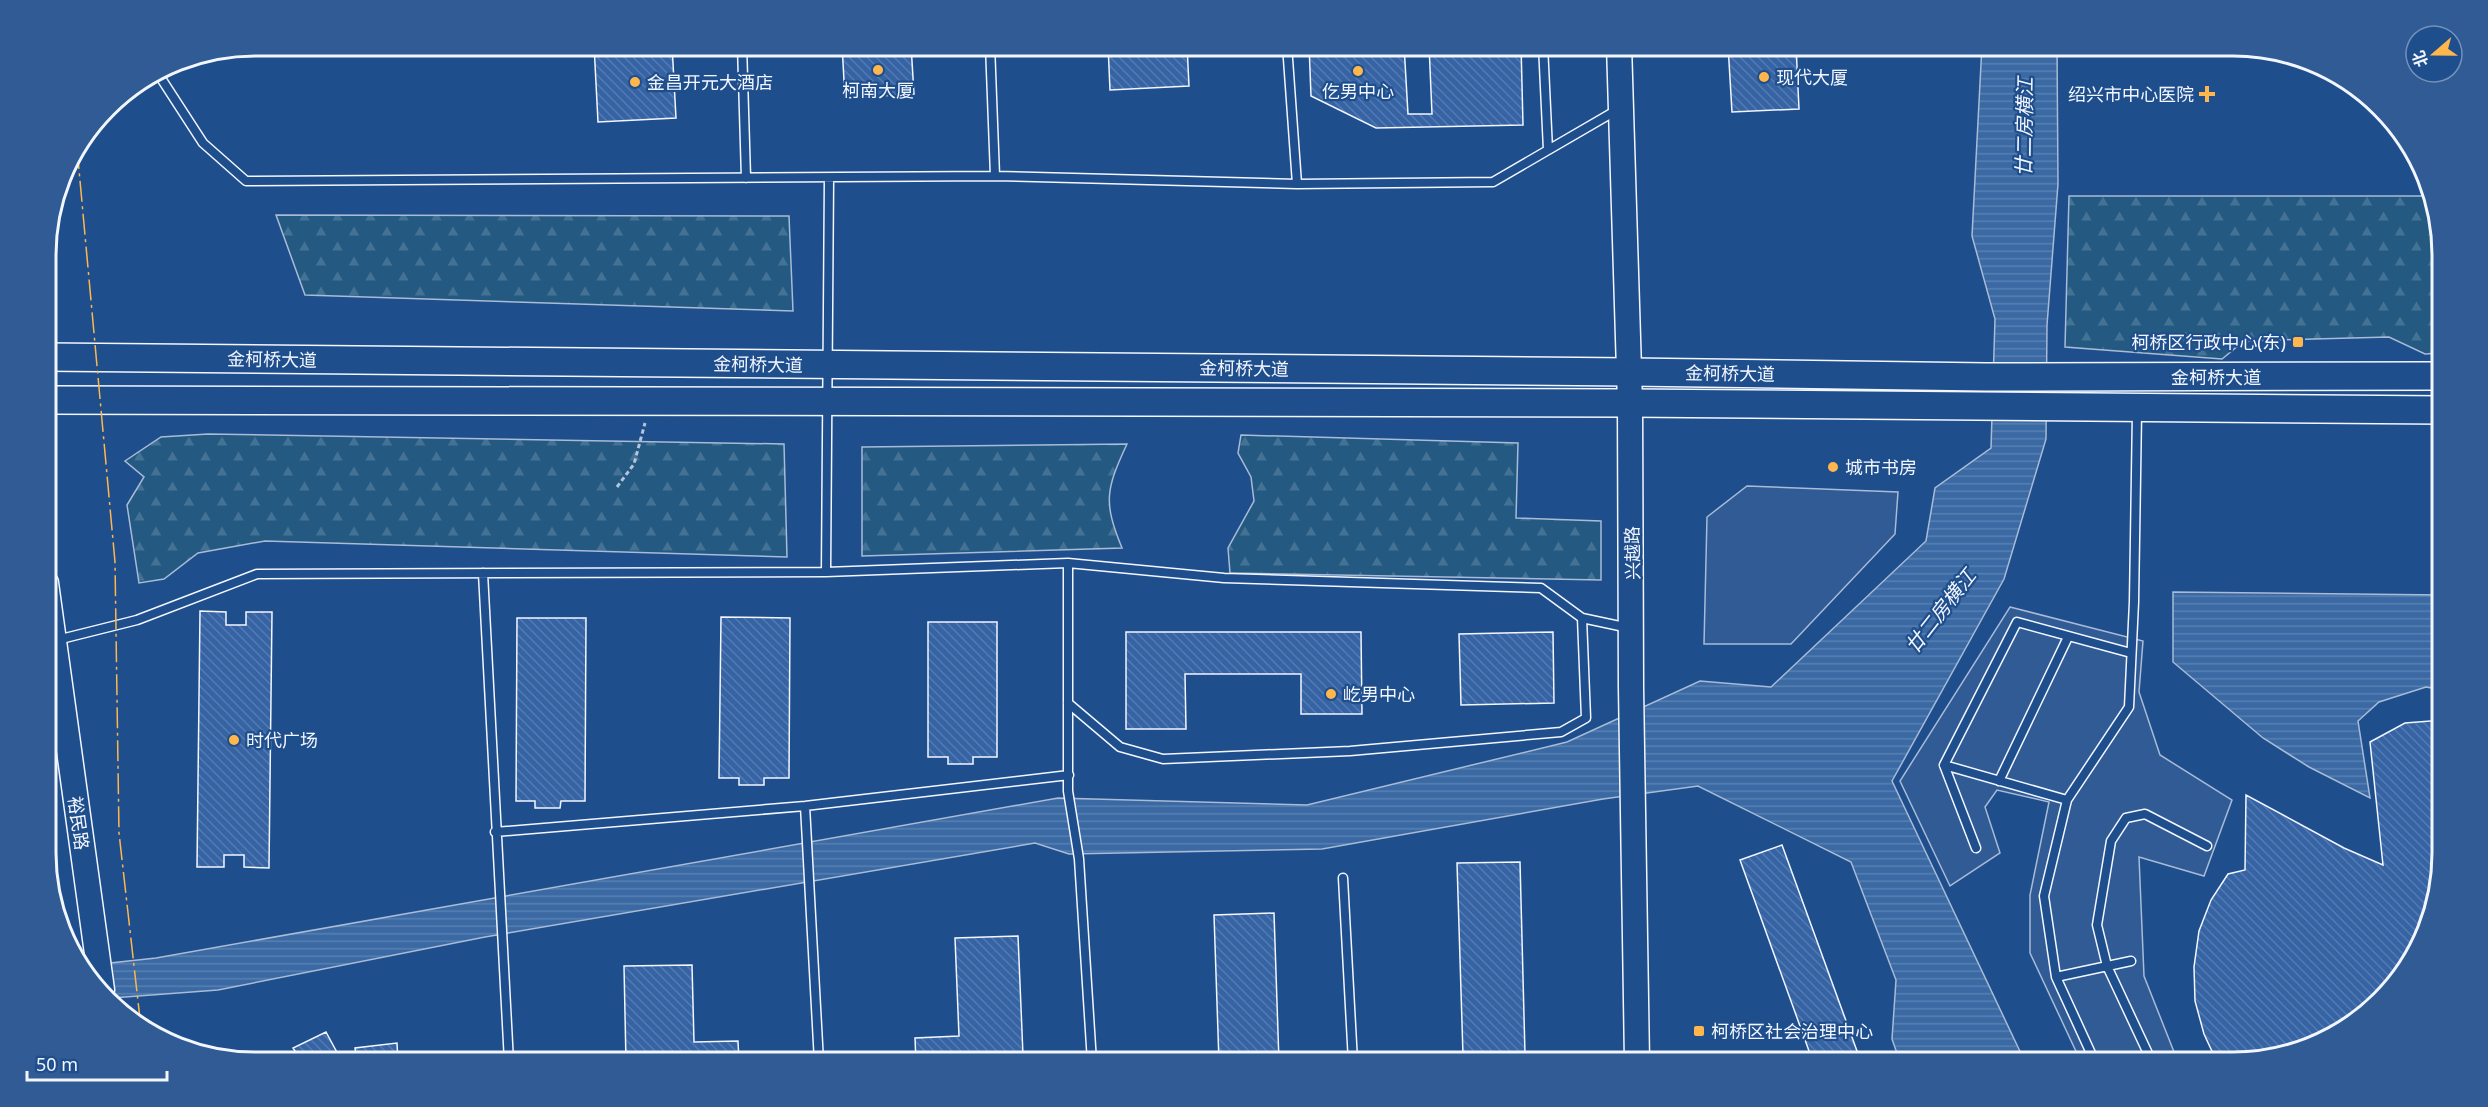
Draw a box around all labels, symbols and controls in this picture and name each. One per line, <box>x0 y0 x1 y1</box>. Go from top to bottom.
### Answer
north arrow <box>2404 24 2464 84</box>
text: 北 <box>2407 48 2433 70</box>
marker: 柯南大厦 <box>871 63 885 77</box>
marker: 仡男中心 <box>1351 64 1365 78</box>
place label: 现代大厦 <box>1776 65 1848 89</box>
place label: 金昌开元大酒店 <box>647 70 773 94</box>
marker: 现代大厦 <box>1757 70 1771 84</box>
marker: 金昌开元大酒店 <box>628 75 642 89</box>
water label: 廿二房横江 <box>2010 75 2038 177</box>
place label: 柯南大厦 <box>842 78 914 102</box>
place label: 仡男中心 <box>1322 79 1394 103</box>
place label: 绍兴市中心医院 <box>2068 82 2194 106</box>
marker: 绍兴市中心医院 <box>2198 85 2216 103</box>
place label: 柯桥区行政中心(东) <box>2131 330 2286 354</box>
marker: 柯桥区行政中心(东) <box>2291 335 2305 349</box>
street label: 金柯桥大道 <box>227 346 317 372</box>
street label: 金柯桥大道 <box>713 351 803 377</box>
street label: 金柯桥大道 <box>1199 355 1289 381</box>
street label: 金柯桥大道 <box>1685 360 1775 386</box>
street label: 金柯桥大道 <box>2171 365 2261 389</box>
place label: 城市书房 <box>1845 455 1917 479</box>
marker: 城市书房 <box>1826 460 1840 474</box>
street label: 兴越路 <box>1620 526 1644 580</box>
water label: 廿二房横江 <box>1899 562 1983 659</box>
place label: 屹男中心 <box>1343 682 1415 706</box>
marker: 屹男中心 <box>1324 687 1338 701</box>
place label: 时代广场 <box>246 728 318 752</box>
marker: 时代广场 <box>227 733 241 747</box>
street label: 裕民路 <box>63 795 95 851</box>
place label: 柯桥区社会治理中心 <box>1711 1019 1873 1043</box>
marker: 柯桥区社会治理中心 <box>1692 1024 1706 1038</box>
scale bar <box>27 1044 166 1082</box>
text: 50 m <box>36 1052 78 1076</box>

